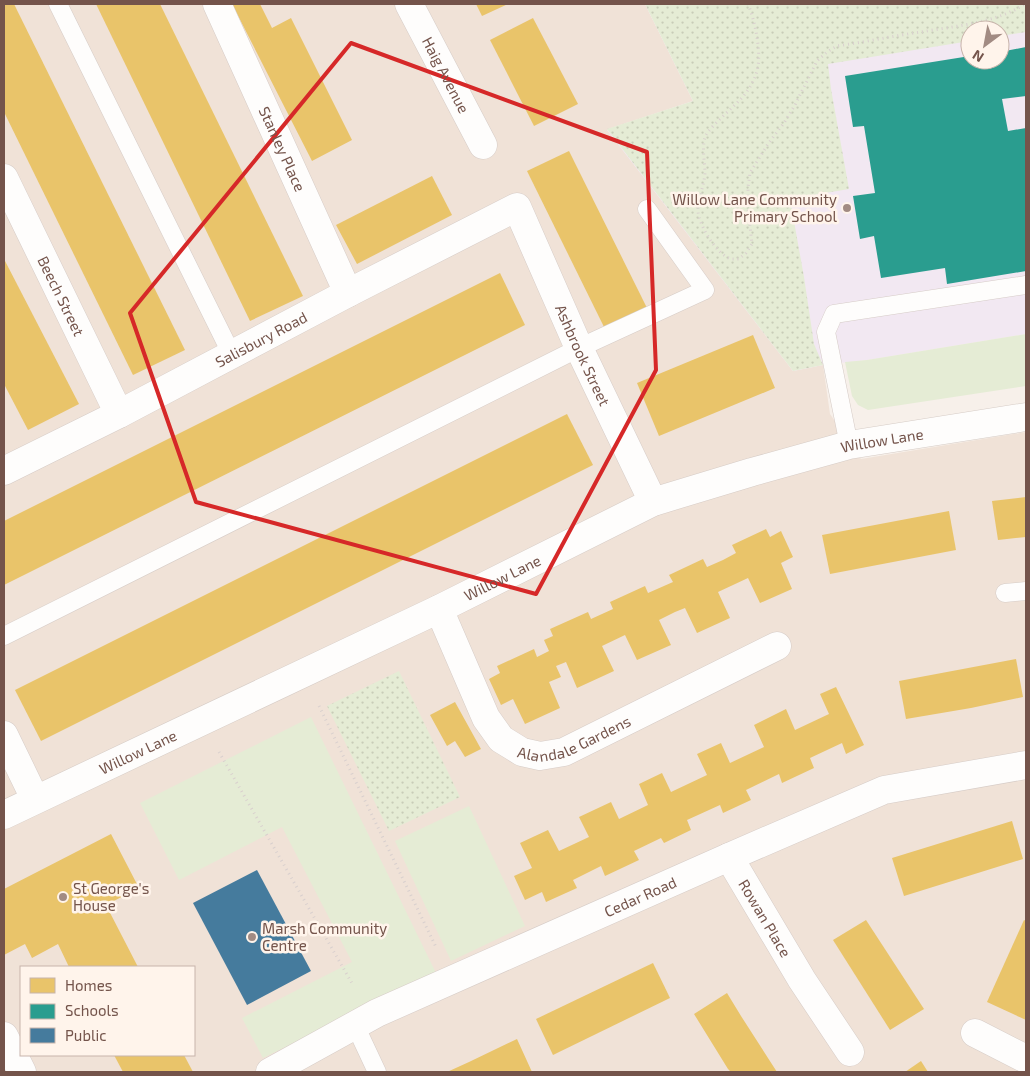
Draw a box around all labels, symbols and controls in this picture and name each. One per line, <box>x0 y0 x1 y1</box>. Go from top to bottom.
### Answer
north arrow <box>960 20 1010 70</box>
street label: Haig Avenue <box>419 34 474 116</box>
text: N <box>969 47 987 66</box>
street label: Stanley Place <box>256 104 310 194</box>
place label: Willow Lane Community Primary School <box>672 190 838 225</box>
marker: Willow Lane Community Primary School <box>841 202 853 214</box>
street label: Beech Street <box>34 253 89 339</box>
street label: Ashbrook Street <box>552 301 614 409</box>
street label: Salisbury Road <box>212 307 310 371</box>
street label: Willow Lane <box>838 424 925 456</box>
street label: Willow Lane <box>461 551 544 604</box>
street label: Alandale Gardens <box>516 711 633 765</box>
street label: Willow Lane <box>96 726 179 778</box>
street label: Cedar Road <box>601 873 679 920</box>
street label: Rowan Place <box>735 876 795 960</box>
place label: St George's House <box>73 879 149 914</box>
marker: St George's House <box>57 891 69 903</box>
place label: Marsh Community Centre <box>262 919 387 954</box>
marker: Marsh Community Centre <box>246 931 258 943</box>
legend <box>20 966 195 1056</box>
text: Homes <box>65 976 112 994</box>
text: Schools <box>65 1001 119 1019</box>
text: Public <box>65 1026 106 1044</box>

